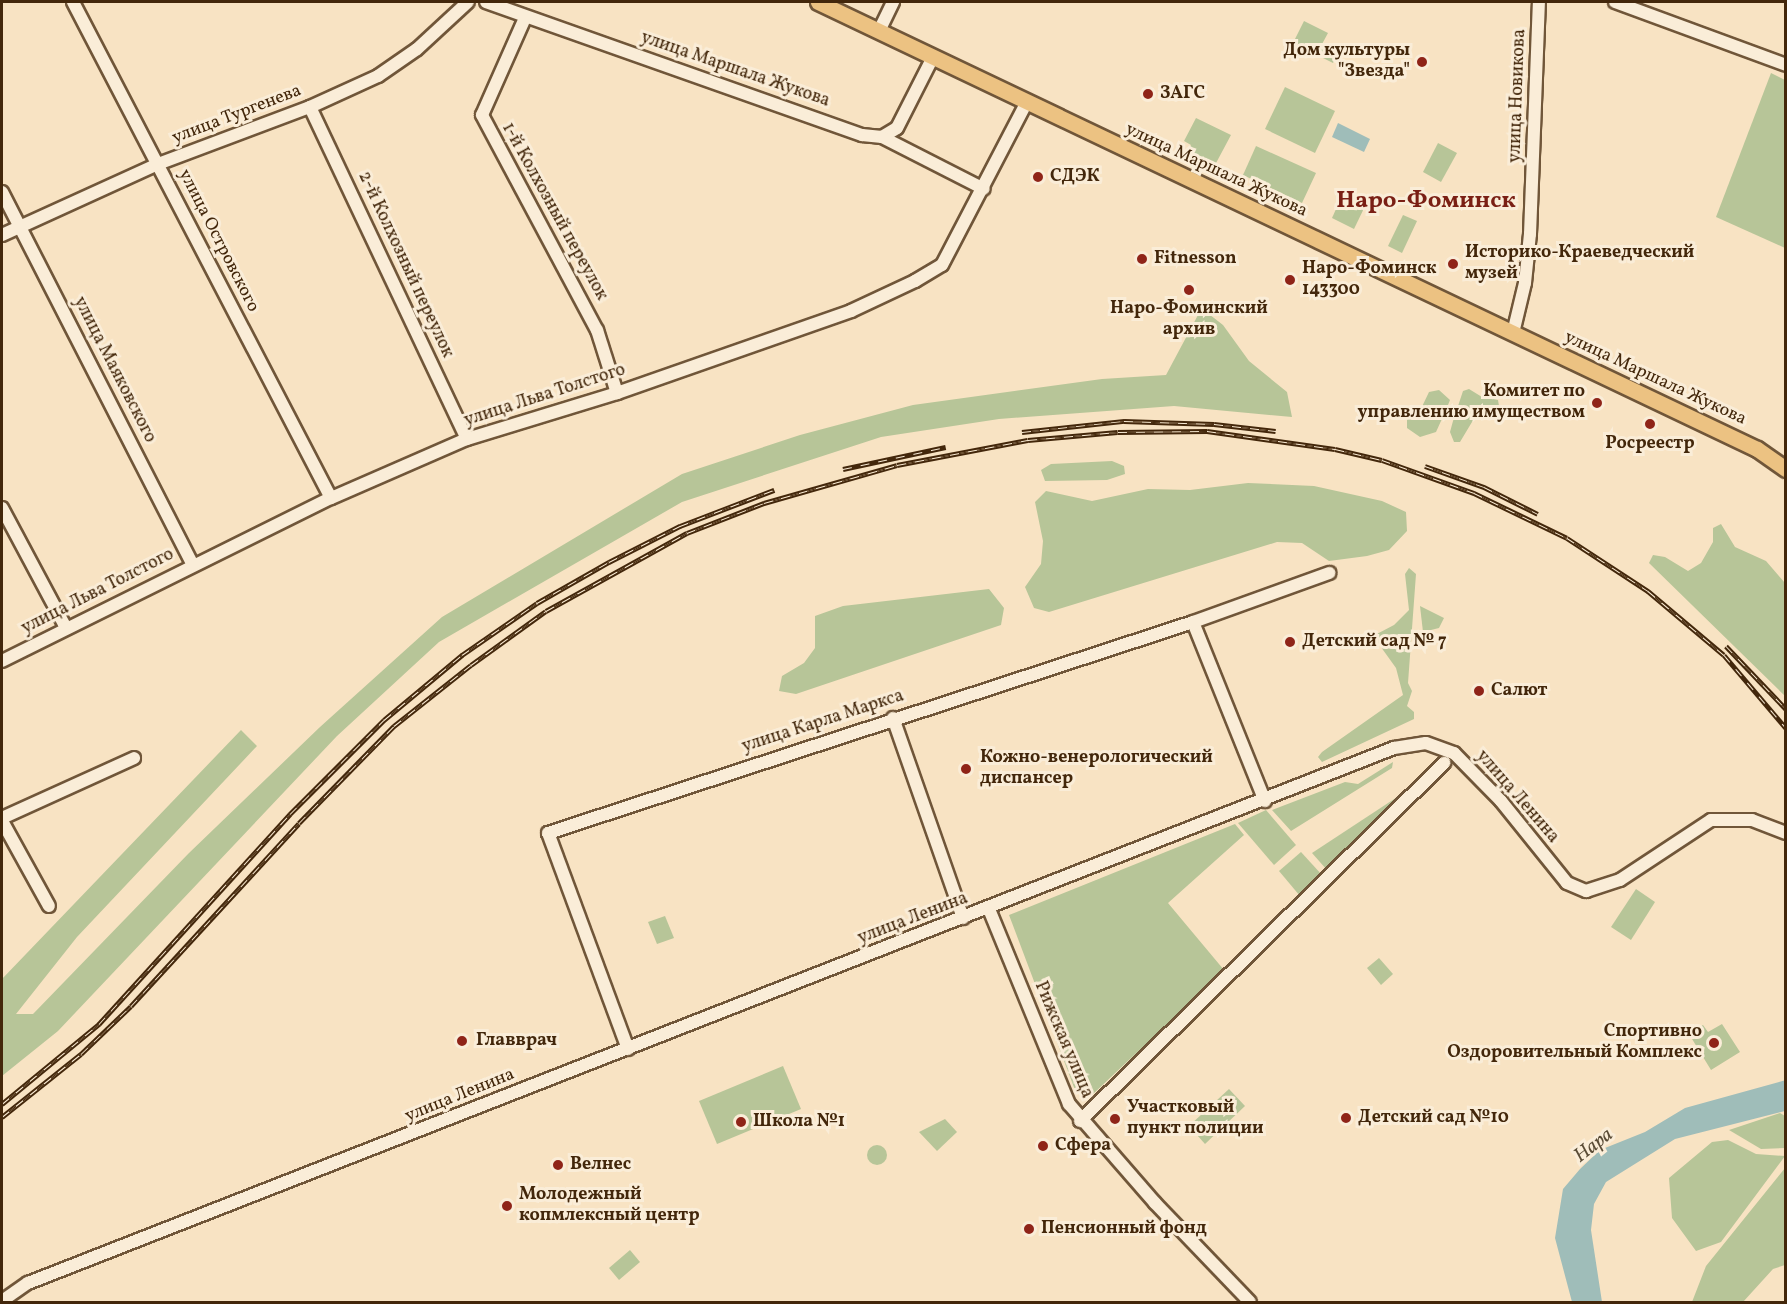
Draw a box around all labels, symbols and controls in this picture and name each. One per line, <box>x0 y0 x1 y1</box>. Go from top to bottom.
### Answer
street label: улица Маршала Жукова <box>638 27 832 113</box>
street label: улица Новикова <box>1505 29 1531 163</box>
place label: Дом культуры "Звезда" <box>1283 41 1410 84</box>
marker: Дом культуры "Звезда" <box>1415 55 1429 69</box>
street label: улица Тургенева <box>169 80 305 150</box>
place label: ЗАГС <box>1160 83 1205 105</box>
marker: ЗАГС <box>1141 87 1155 101</box>
street label: 1-й Колхозный переулок <box>496 119 612 305</box>
street label: улица Маршала Жукова <box>1121 119 1311 223</box>
street label: улица Островского <box>173 166 263 316</box>
place label: СДЭК <box>1050 166 1100 188</box>
street label: 2-й Колхозный переулок <box>352 168 458 362</box>
marker: СДЭК <box>1031 170 1045 184</box>
district label: Наро-Фоминск <box>1336 188 1516 216</box>
place label: Историко-Краеведческий музей <box>1465 243 1694 286</box>
place label: Fitnesson <box>1154 248 1237 270</box>
marker: Fitnesson <box>1135 252 1149 266</box>
marker: Историко-Краеведческий музей <box>1446 257 1460 271</box>
place label: Наро-Фоминск 143300 <box>1302 259 1437 302</box>
marker: Наро-Фоминск 143300 <box>1283 273 1297 287</box>
marker: Наро-Фоминский архив <box>1182 283 1196 297</box>
street label: улица Маяковского <box>68 293 160 447</box>
place label: Наро-Фоминский архив <box>1110 299 1268 342</box>
street label: улица Маршала Жукова <box>1560 327 1750 431</box>
street label: улица Льва Толстого <box>461 360 629 432</box>
place label: Комитет по управлению имуществом <box>1357 382 1585 424</box>
marker: Комитет по управлению имуществом <box>1590 396 1604 410</box>
marker: Росреестр <box>1643 417 1657 431</box>
place label: Росреестр <box>1605 433 1695 455</box>
street label: улица Льва Толстого <box>18 544 178 640</box>
place label: Детский сад № 7 <box>1302 631 1447 653</box>
marker: Детский сад № 7 <box>1283 635 1297 649</box>
place label: Салют <box>1491 680 1547 702</box>
marker: Салют <box>1472 684 1486 698</box>
street label: улица Карла Маркса <box>739 686 907 758</box>
street label: улица Ленина <box>1471 746 1563 848</box>
place label: Кожно-венерологический диспансер <box>980 748 1213 790</box>
marker: Кожно-венерологический диспансер <box>957 760 975 778</box>
street label: улица Ленина <box>855 888 971 950</box>
street label: Рижская улица <box>1029 978 1097 1102</box>
place label: Спортивно Оздоровительный Комплекс <box>1447 1022 1702 1064</box>
place label: Главврач <box>476 1030 557 1052</box>
marker: Главврач <box>453 1032 471 1050</box>
marker: Спортивно Оздоровительный Комплекс <box>1707 1036 1721 1050</box>
street label: улица Ленина <box>402 1064 518 1128</box>
place label: Участковый пункт полиции <box>1127 1098 1264 1140</box>
place label: Детский сад №10 <box>1358 1107 1509 1129</box>
place label: Школа №1 <box>753 1111 845 1133</box>
marker: Детский сад №10 <box>1339 1111 1353 1125</box>
marker: Участковый пункт полиции <box>1108 1112 1122 1126</box>
marker: Школа №1 <box>734 1115 748 1129</box>
water label: Нара <box>1570 1123 1618 1169</box>
place label: Сфера <box>1055 1135 1111 1157</box>
marker: Сфера <box>1036 1139 1050 1153</box>
place label: Велнес <box>570 1154 631 1176</box>
marker: Велнес <box>551 1158 565 1172</box>
place label: Молодежный копмлексный центр <box>519 1185 700 1228</box>
marker: Молодежный копмлексный центр <box>500 1199 514 1213</box>
place label: Пенсионный фонд <box>1041 1218 1207 1240</box>
marker: Пенсионный фонд <box>1022 1222 1036 1236</box>

